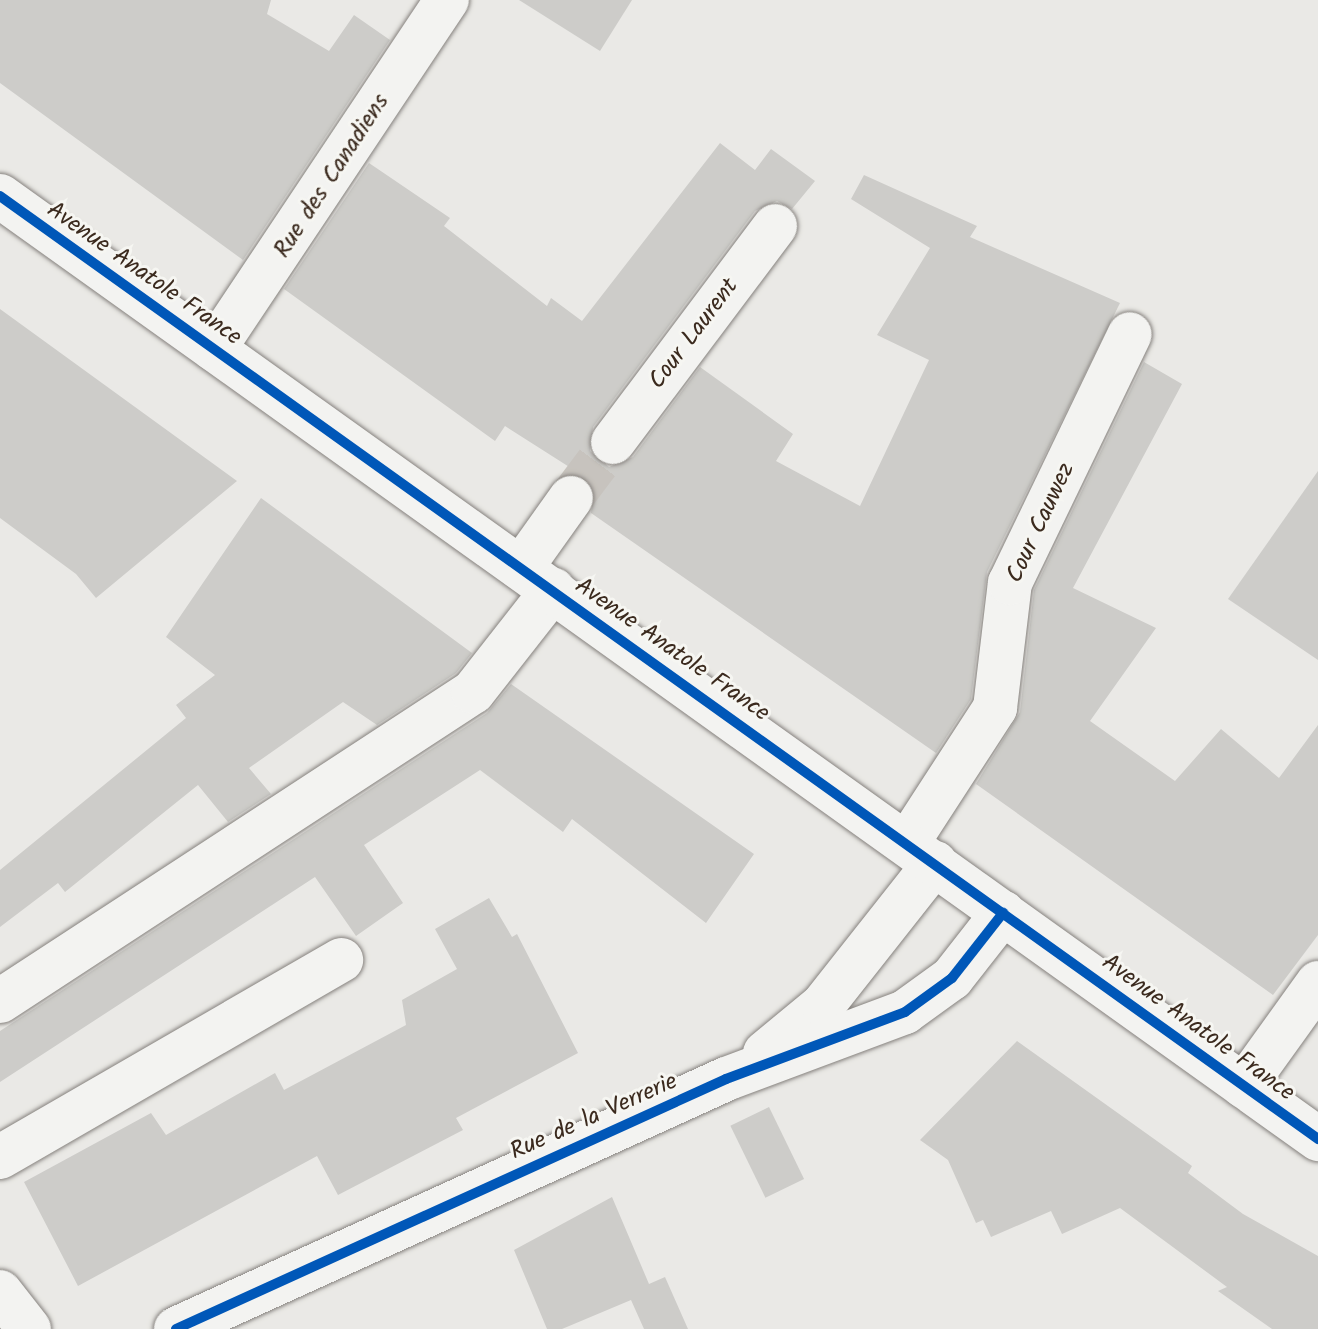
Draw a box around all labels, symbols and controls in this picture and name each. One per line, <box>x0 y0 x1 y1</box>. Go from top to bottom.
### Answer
street label: Rue des Canadiens <box>268 89 396 263</box>
street label: Avenue Anatole France <box>41 196 247 352</box>
street label: Cour Laurent <box>643 273 745 395</box>
street label: Cour Cauwez <box>1001 458 1081 588</box>
street label: Avenue Anatole France <box>569 572 775 728</box>
street label: Avenue Anatole France <box>1096 948 1300 1108</box>
street label: Rue de la Verrerie <box>506 1067 682 1167</box>

